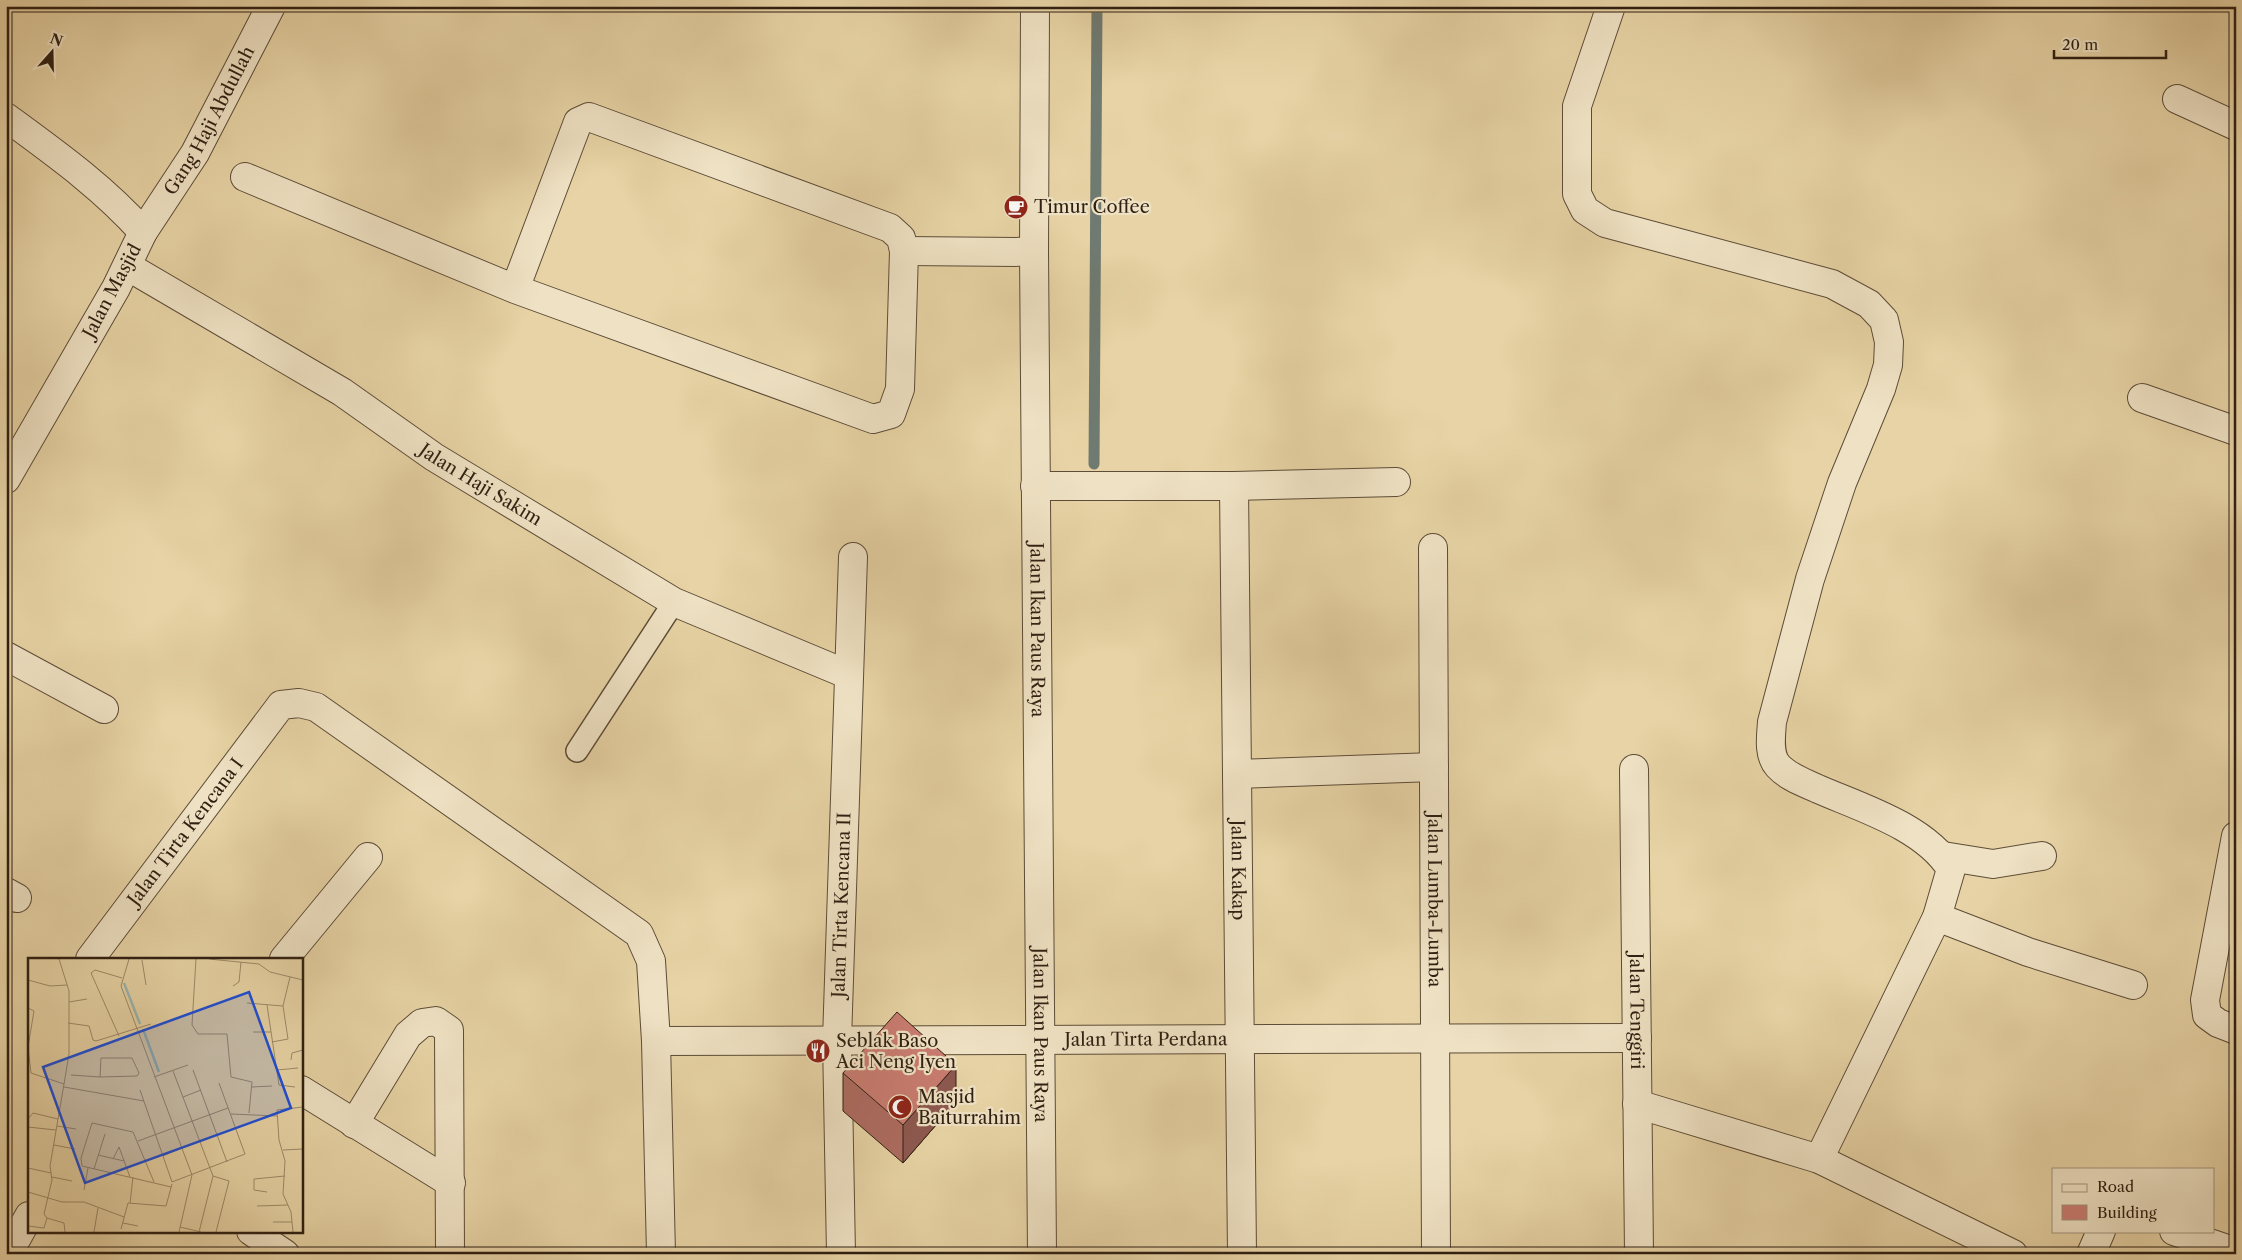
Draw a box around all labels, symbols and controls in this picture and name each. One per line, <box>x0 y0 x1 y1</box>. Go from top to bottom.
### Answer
north arrow <box>28 28 78 78</box>
scale bar <box>2054 28 2167 60</box>
text: N <box>48 29 65 50</box>
text: 20 m <box>2062 35 2098 54</box>
street label: Gang Haji Abdullah <box>159 42 259 199</box>
cafe icon: Timur Coffee <box>1003 194 1029 220</box>
place label: Timur Coffee <box>1034 196 1150 218</box>
street label: Jalan Masjid <box>77 240 146 344</box>
street label: Jalan Haji Sakim <box>412 437 546 531</box>
street label: Jalan Ikan Paus Raya <box>1025 539 1049 718</box>
street label: Jalan Tirta Kencana I <box>121 754 248 912</box>
street label: Jalan Lumba-Lumba <box>1423 810 1446 988</box>
street label: Jalan Tirta Kencana II <box>827 812 856 1001</box>
street label: Jalan Kakap <box>1226 816 1250 920</box>
street label: Jalan Ikan Paus Raya <box>1029 944 1052 1123</box>
street label: Jalan Tenggiri <box>1625 950 1648 1070</box>
inset map <box>28 958 302 1232</box>
street label: Jalan Tirta Perdana <box>1061 1028 1228 1051</box>
place label: Seblak Baso Aci Neng Iyen <box>835 1030 956 1073</box>
restaurant icon: Seblak Baso Aci Neng Iyen <box>805 1038 831 1064</box>
place label: Masjid Baiturrahim <box>918 1086 1021 1129</box>
mosque icon: Masjid Baiturrahim <box>887 1094 913 1120</box>
legend <box>2052 1168 2214 1232</box>
text: Road <box>2097 1177 2134 1196</box>
text: Building <box>2097 1203 2157 1222</box>

